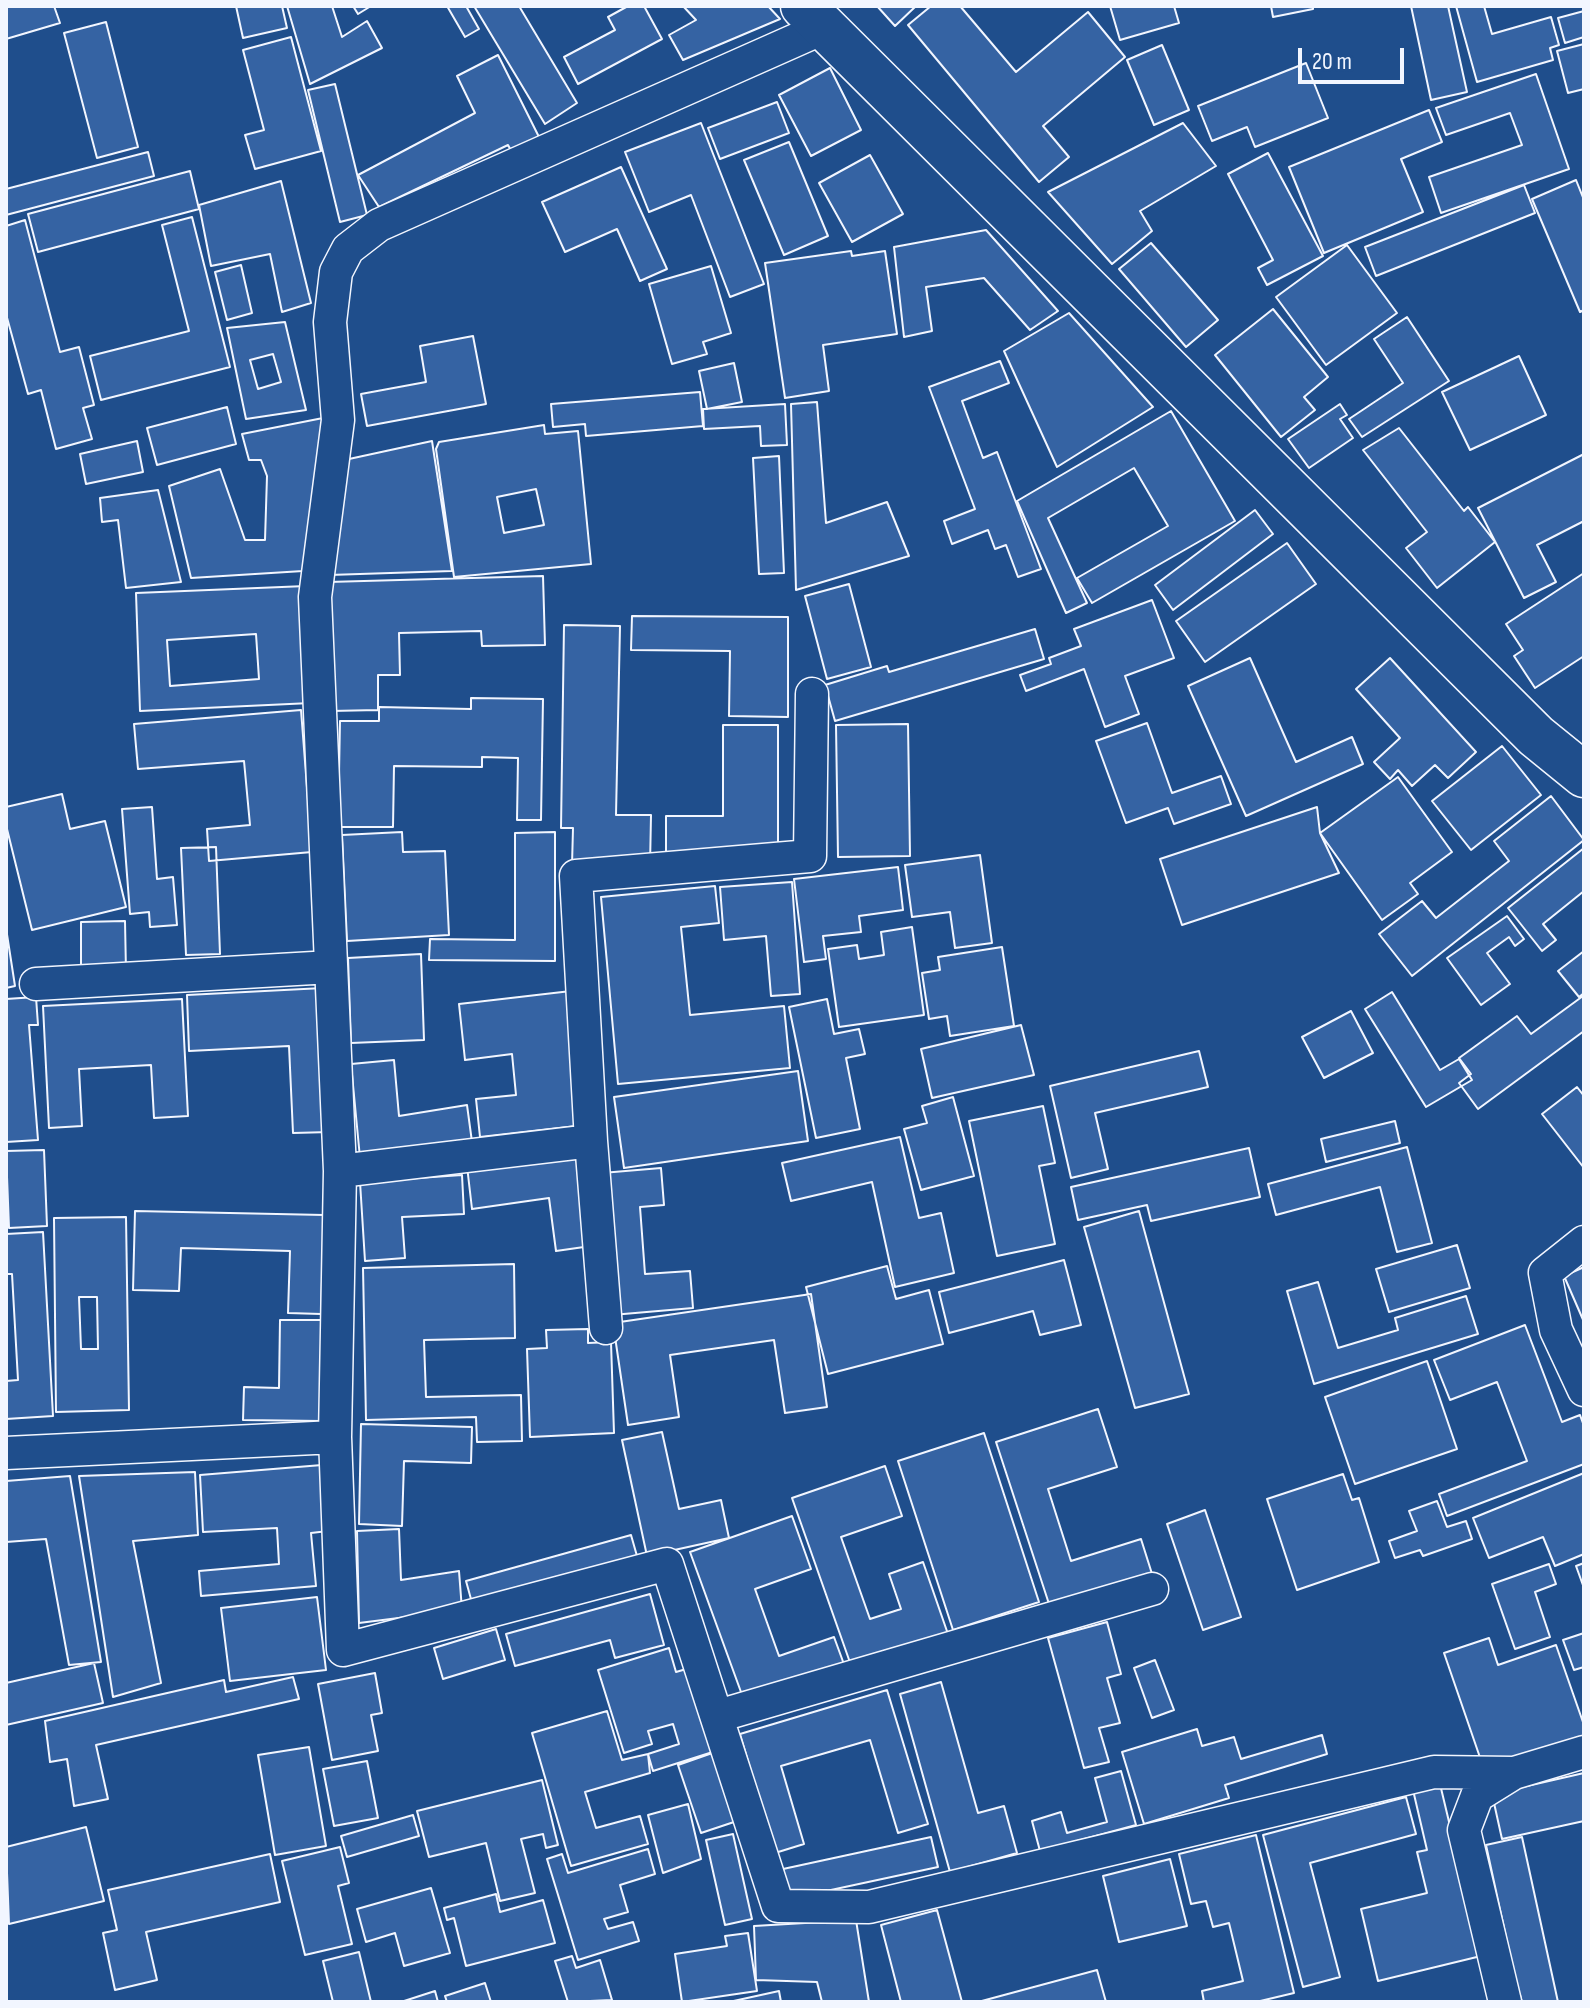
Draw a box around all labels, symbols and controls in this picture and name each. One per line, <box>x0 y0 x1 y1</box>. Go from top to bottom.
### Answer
scale bar <box>1302 32 1408 82</box>
text: 20 m <box>1312 47 1352 76</box>

